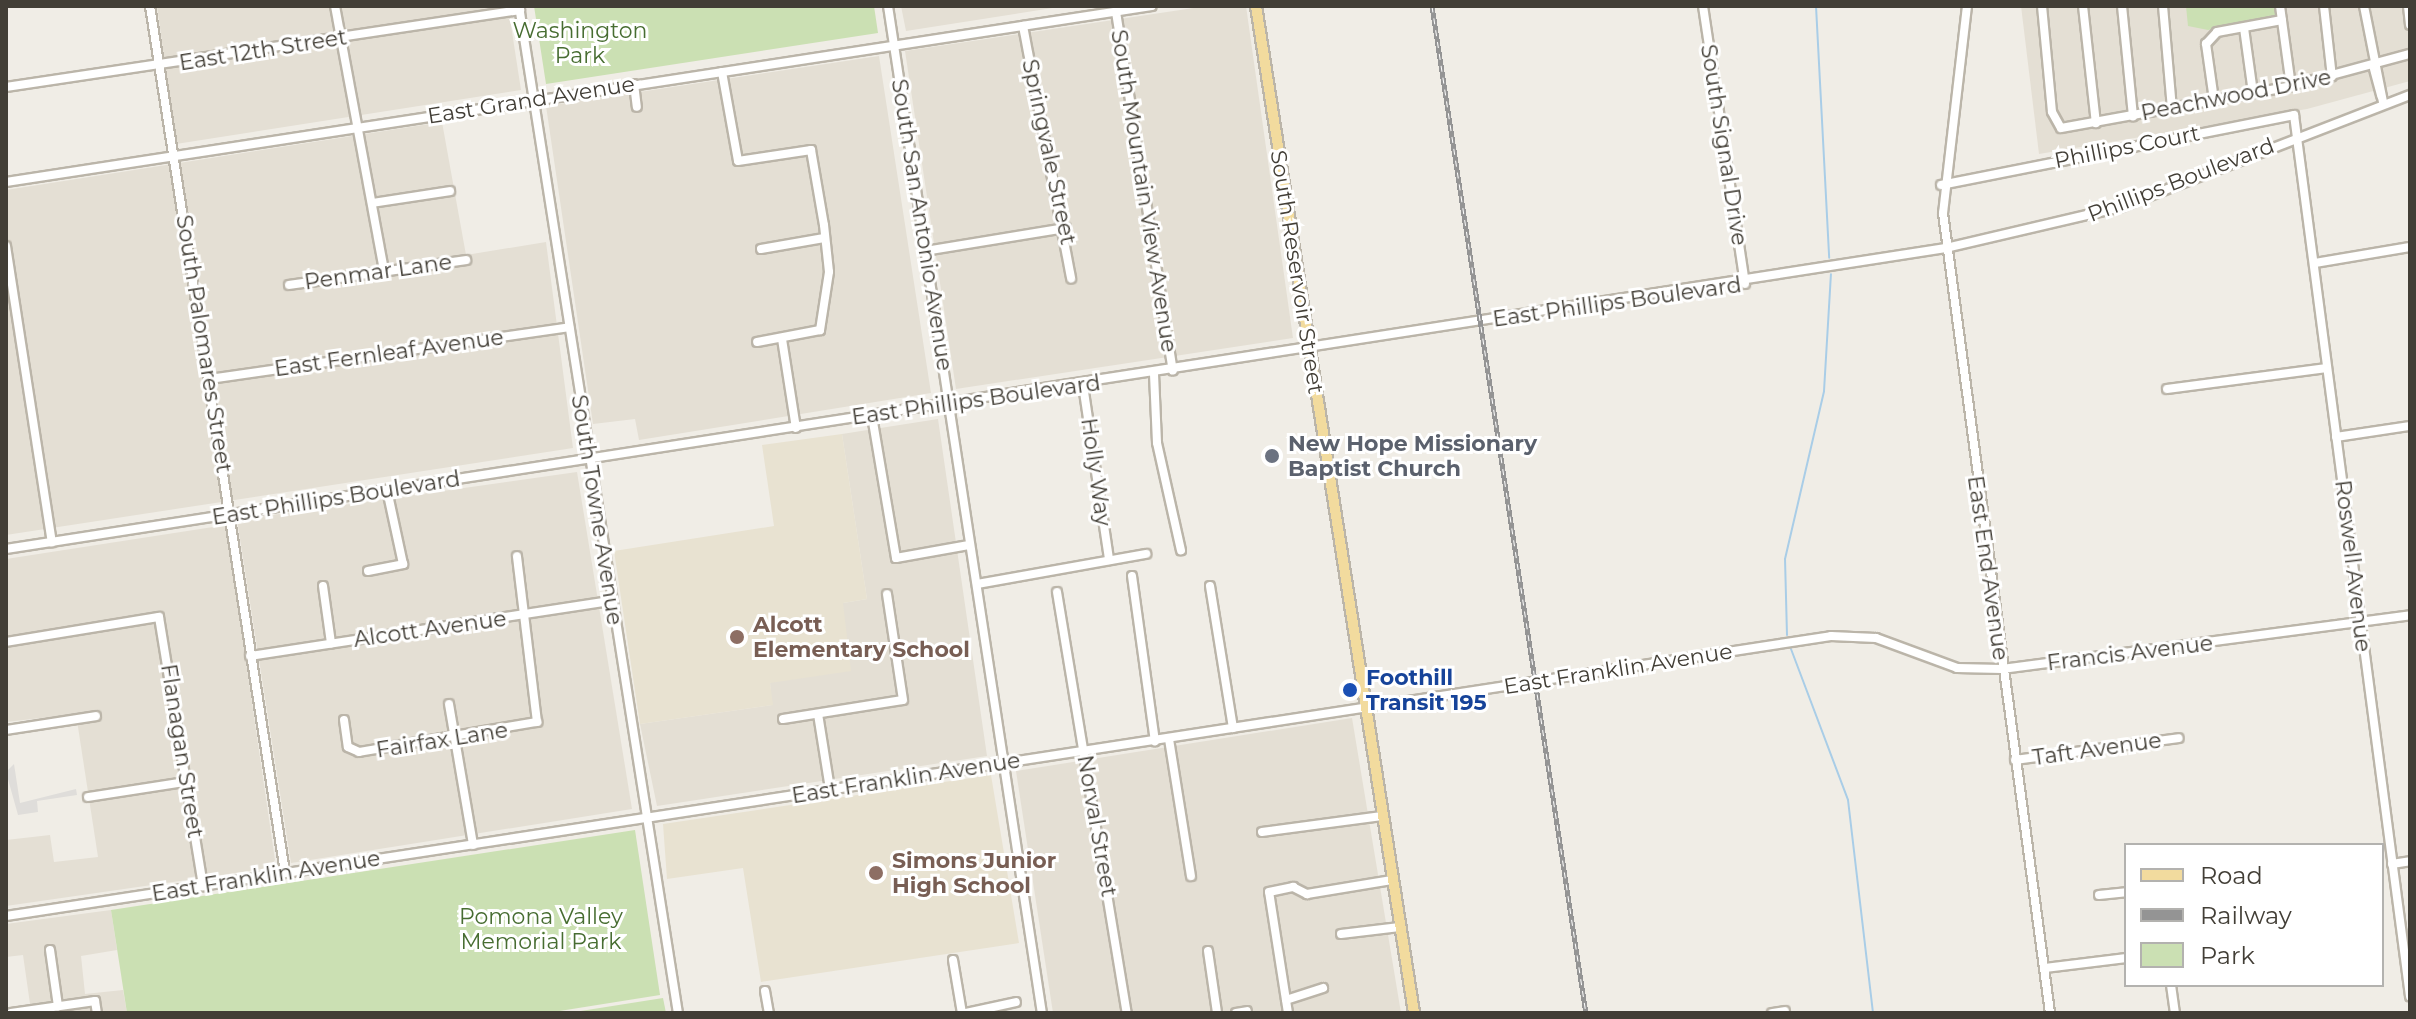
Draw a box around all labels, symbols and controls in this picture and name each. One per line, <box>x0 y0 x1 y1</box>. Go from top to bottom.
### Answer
park label: Washington Park <box>513 17 647 68</box>
street label: East 12th Street <box>177 24 349 76</box>
street label: South Mountain View Avenue <box>1105 28 1183 354</box>
street label: South Signal Drive <box>1695 43 1753 247</box>
street label: Springvale Street <box>1016 57 1082 247</box>
street label: Peachwood Drive <box>2139 64 2333 126</box>
street label: East Grand Avenue <box>425 71 637 129</box>
street label: South San Antonio Avenue <box>886 77 958 373</box>
street label: Phillips Court <box>2052 120 2202 174</box>
street label: Phillips Boulevard <box>2084 132 2278 228</box>
street label: South Reservoir Street <box>1265 148 1329 396</box>
street label: South Palomares Street <box>171 213 237 475</box>
street label: Penmar Lane <box>303 249 453 295</box>
street label: East Phillips Boulevard <box>1491 271 1743 333</box>
street label: East Fernleaf Avenue <box>273 324 505 382</box>
street label: East Phillips Boulevard <box>850 369 1102 431</box>
street label: South Towne Avenue <box>566 393 628 627</box>
street label: Holly Way <box>1075 416 1117 528</box>
place label: New Hope Missionary Baptist Church <box>1288 430 1537 482</box>
marker: New Hope Missionary Baptist Church <box>1263 447 1281 465</box>
street label: East Phillips Boulevard <box>210 465 462 531</box>
street label: East End Avenue <box>1962 474 2014 662</box>
street label: Roswell Avenue <box>2329 478 2377 654</box>
street label: Alcott Avenue <box>352 605 508 653</box>
place label: Alcott Elementary School <box>753 611 970 662</box>
marker: Alcott Elementary School <box>728 628 746 646</box>
street label: Francis Avenue <box>2045 630 2215 676</box>
street label: East Franklin Avenue <box>1502 638 1734 700</box>
street label: Flanagan Street <box>155 662 209 840</box>
place label: Foothill Transit 195 <box>1366 664 1487 716</box>
marker: Foothill Transit 195 <box>1341 681 1359 699</box>
street label: Fairfax Lane <box>374 717 510 763</box>
street label: Taft Avenue <box>2031 727 2163 771</box>
street label: East Franklin Avenue <box>790 747 1022 809</box>
street label: Norval Street <box>1072 753 1122 899</box>
legend <box>2124 843 2384 987</box>
street label: East Franklin Avenue <box>150 845 382 907</box>
place label: Simons Junior High School <box>892 847 1056 898</box>
text: Road <box>2200 861 2263 890</box>
marker: Simons Junior High School <box>867 864 885 882</box>
text: Railway <box>2200 901 2292 930</box>
park label: Pomona Valley Memorial Park <box>459 903 623 954</box>
text: Park <box>2200 941 2255 970</box>

